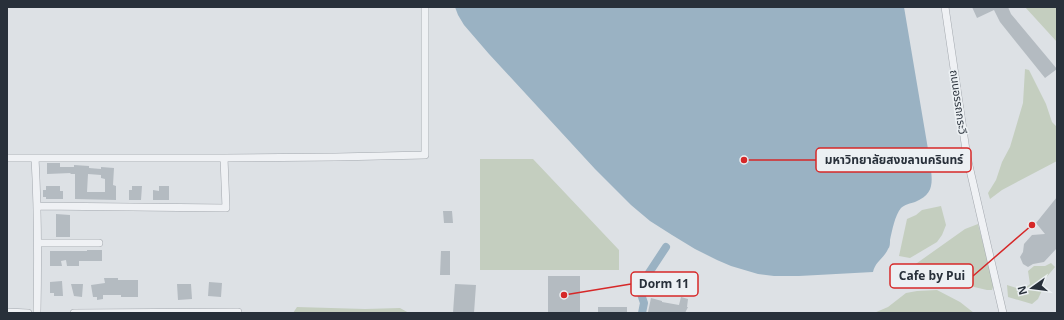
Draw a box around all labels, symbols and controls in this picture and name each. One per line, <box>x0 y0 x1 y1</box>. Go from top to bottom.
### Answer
street label: ถนนอรรถกระวี <box>947 69 971 135</box>
callout: มหาวิทยาลัยสงขลานครินทร์ <box>816 148 971 172</box>
text: มหาวิทยาลัยสงขลานครินทร์ <box>825 151 963 168</box>
callout: Cafe by Pui <box>890 264 973 288</box>
text: Cafe by Pui <box>899 267 965 284</box>
north arrow <box>1012 268 1052 308</box>
callout: Dorm 11 <box>631 272 698 296</box>
text: Dorm 11 <box>639 275 689 292</box>
text: N <box>1013 284 1030 297</box>

